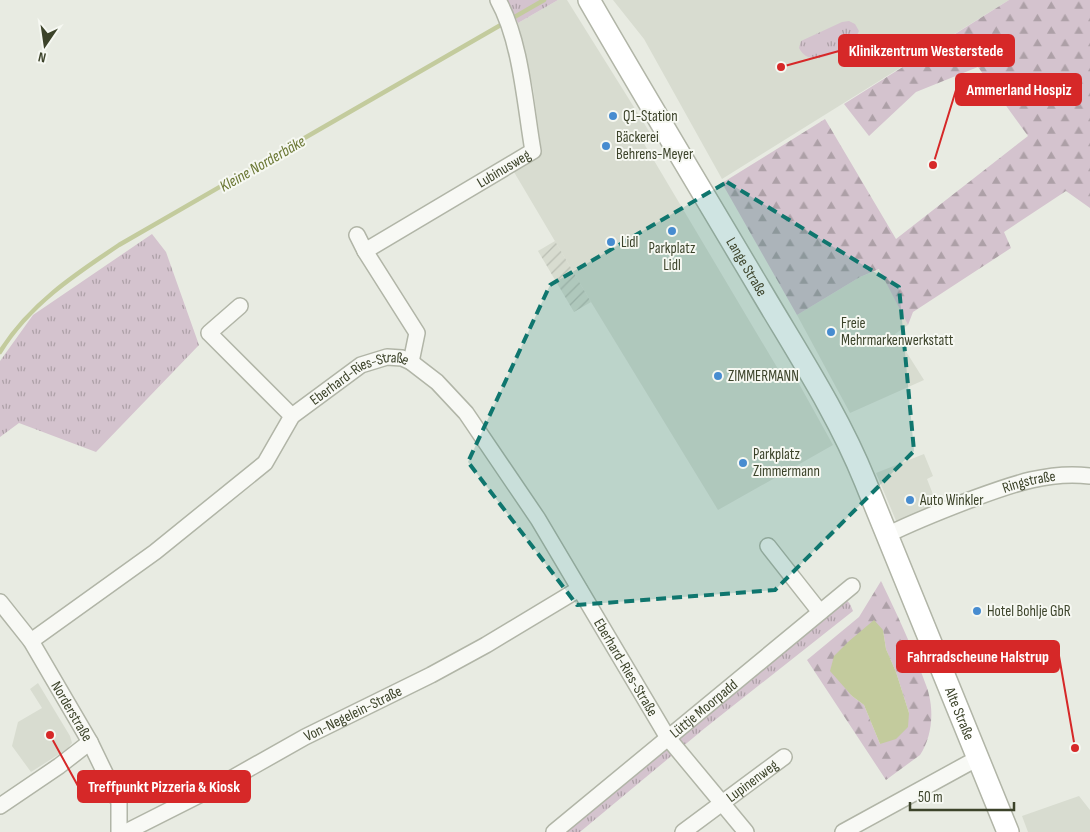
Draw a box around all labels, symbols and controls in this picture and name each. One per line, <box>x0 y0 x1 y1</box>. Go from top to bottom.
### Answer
north arrow <box>20 20 70 70</box>
callout: Klinikzentrum Westerstede <box>839 35 1014 66</box>
text: Klinikzentrum Westerstede <box>849 42 1003 61</box>
text: N <box>37 48 48 66</box>
callout: Ammerland Hospiz <box>956 74 1081 105</box>
text: Ammerland Hospiz <box>965 81 1072 100</box>
place label: Q1-Station <box>623 107 678 126</box>
marker: Q1-Station <box>607 110 619 122</box>
place label: Bäckerei Behrens-Meyer <box>616 128 694 164</box>
water label: Kleine Norderbäke <box>217 132 309 196</box>
marker: Bäckerei Behrens-Meyer <box>600 140 612 152</box>
street label: Lubinusweg <box>473 146 534 192</box>
marker: Parkplatz Lidl <box>666 225 678 237</box>
place label: Lidl <box>621 233 638 252</box>
street label: Lange Straße <box>722 234 771 300</box>
marker: Lidl <box>605 236 617 248</box>
place label: Parkplatz Lidl <box>649 239 696 275</box>
place label: Freie Mehrmarkenwerkstatt <box>841 314 954 350</box>
marker: Freie Mehrmarkenwerkstatt <box>825 326 837 338</box>
street label: Eberhard-Ries-Straße <box>306 348 412 410</box>
place label: ZIMMERMANN <box>728 367 799 386</box>
marker: ZIMMERMANN <box>712 370 724 382</box>
place label: Parkplatz Zimmermann <box>753 445 820 481</box>
marker: Parkplatz Zimmermann <box>737 457 749 469</box>
street label: Ringstraße <box>1000 467 1057 498</box>
place label: Auto Winkler <box>919 491 984 510</box>
marker: Auto Winkler <box>904 494 916 506</box>
place label: Hotel Bohlje GbR <box>987 602 1071 621</box>
marker: Hotel Bohlje GbR <box>971 605 983 617</box>
street label: Eberhard-Ries-Straße <box>589 615 662 720</box>
callout: Fahrradscheune Halstrup <box>897 641 1059 672</box>
text: Fahrradscheune Halstrup <box>907 648 1049 667</box>
street label: Lüttje Moorpadd <box>666 675 742 742</box>
street label: Norderstraße <box>47 678 96 745</box>
street label: Von-Negelein-Straße <box>301 682 405 746</box>
street label: Alte Straße <box>940 684 979 743</box>
street label: Lupinenweg <box>723 756 782 807</box>
callout: Treffpunkt Pizzeria & Kiosk <box>78 771 250 802</box>
text: Treffpunkt Pizzeria & Kiosk <box>88 778 240 797</box>
scale bar <box>910 780 1014 812</box>
text: 50 m <box>918 788 943 807</box>

